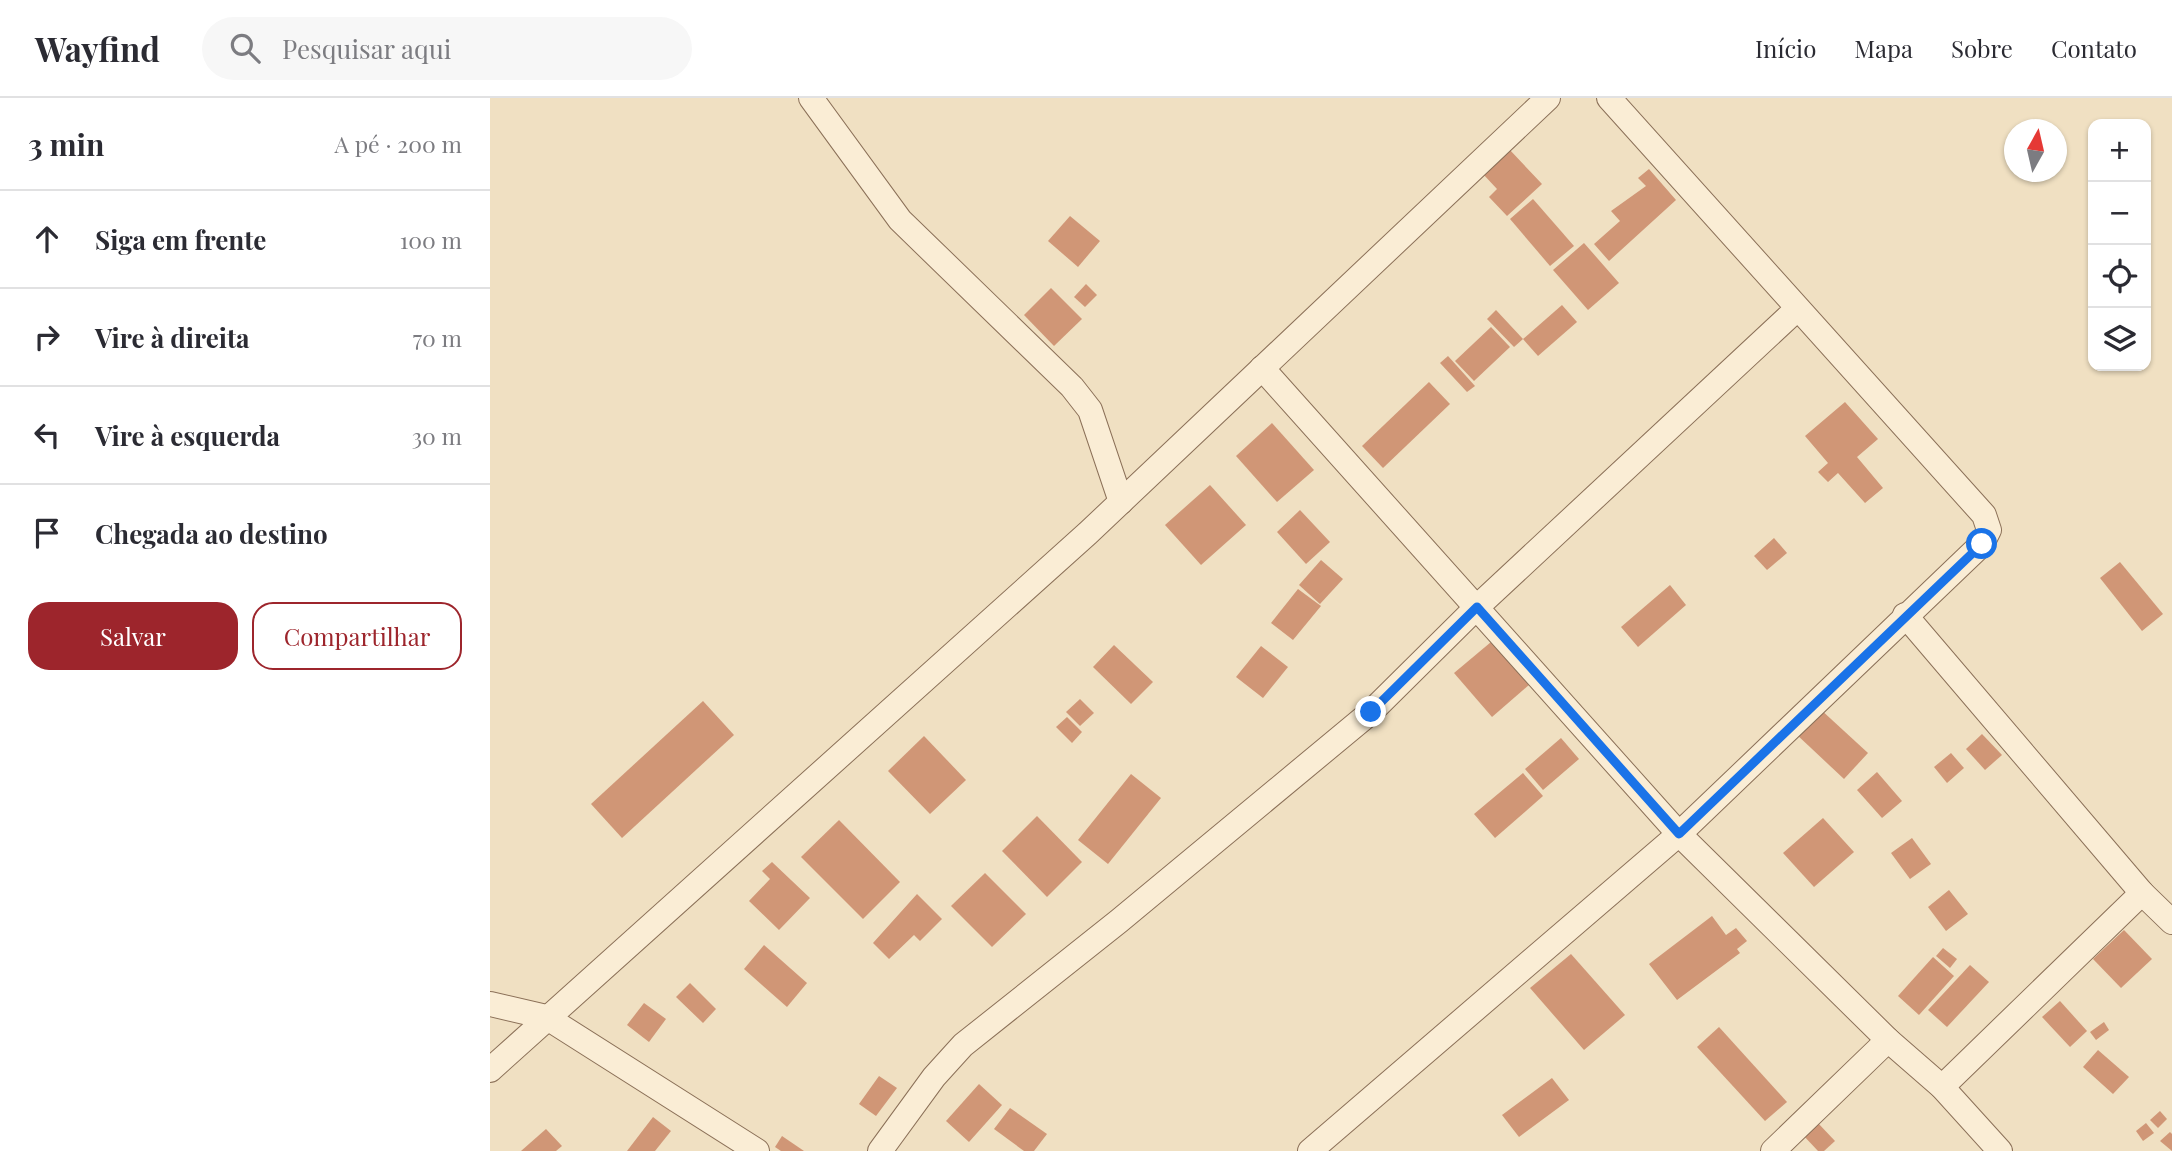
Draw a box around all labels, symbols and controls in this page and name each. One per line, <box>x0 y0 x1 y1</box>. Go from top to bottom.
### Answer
search box <box>202 17 692 80</box>
text: Wayfind <box>35 26 160 70</box>
icon: search <box>226 29 264 67</box>
text: Pesquisar aqui <box>282 31 451 66</box>
text: Início <box>1755 32 1816 64</box>
text: Mapa <box>1854 32 1913 64</box>
text: Sobre <box>1951 32 2013 64</box>
text: Contato <box>2051 32 2137 64</box>
north arrow <box>2004 119 2067 182</box>
map controls <box>2088 119 2151 371</box>
button: + <box>2088 119 2151 182</box>
text: 3 min <box>28 124 104 164</box>
text: A pé · 200 m <box>334 128 462 159</box>
button: − <box>2088 182 2151 245</box>
icon: ahead <box>28 220 66 258</box>
text: Siga em frente <box>95 222 266 257</box>
text: 100 m <box>400 224 462 255</box>
button: locate <box>2088 245 2151 308</box>
button: layers <box>2088 308 2151 371</box>
icon: right <box>28 318 66 356</box>
text: Vire à direita <box>95 320 250 355</box>
text: 70 m <box>413 322 462 353</box>
icon: left <box>28 416 66 454</box>
text: Vire à esquerda <box>95 418 280 453</box>
text: 30 m <box>412 420 462 451</box>
icon: arrive <box>28 514 66 552</box>
text: Chegada ao destino <box>95 516 328 551</box>
route start <box>1966 528 1997 559</box>
button: Salvar <box>28 602 238 670</box>
button: Compartilhar <box>252 602 462 670</box>
route end <box>1355 696 1386 727</box>

